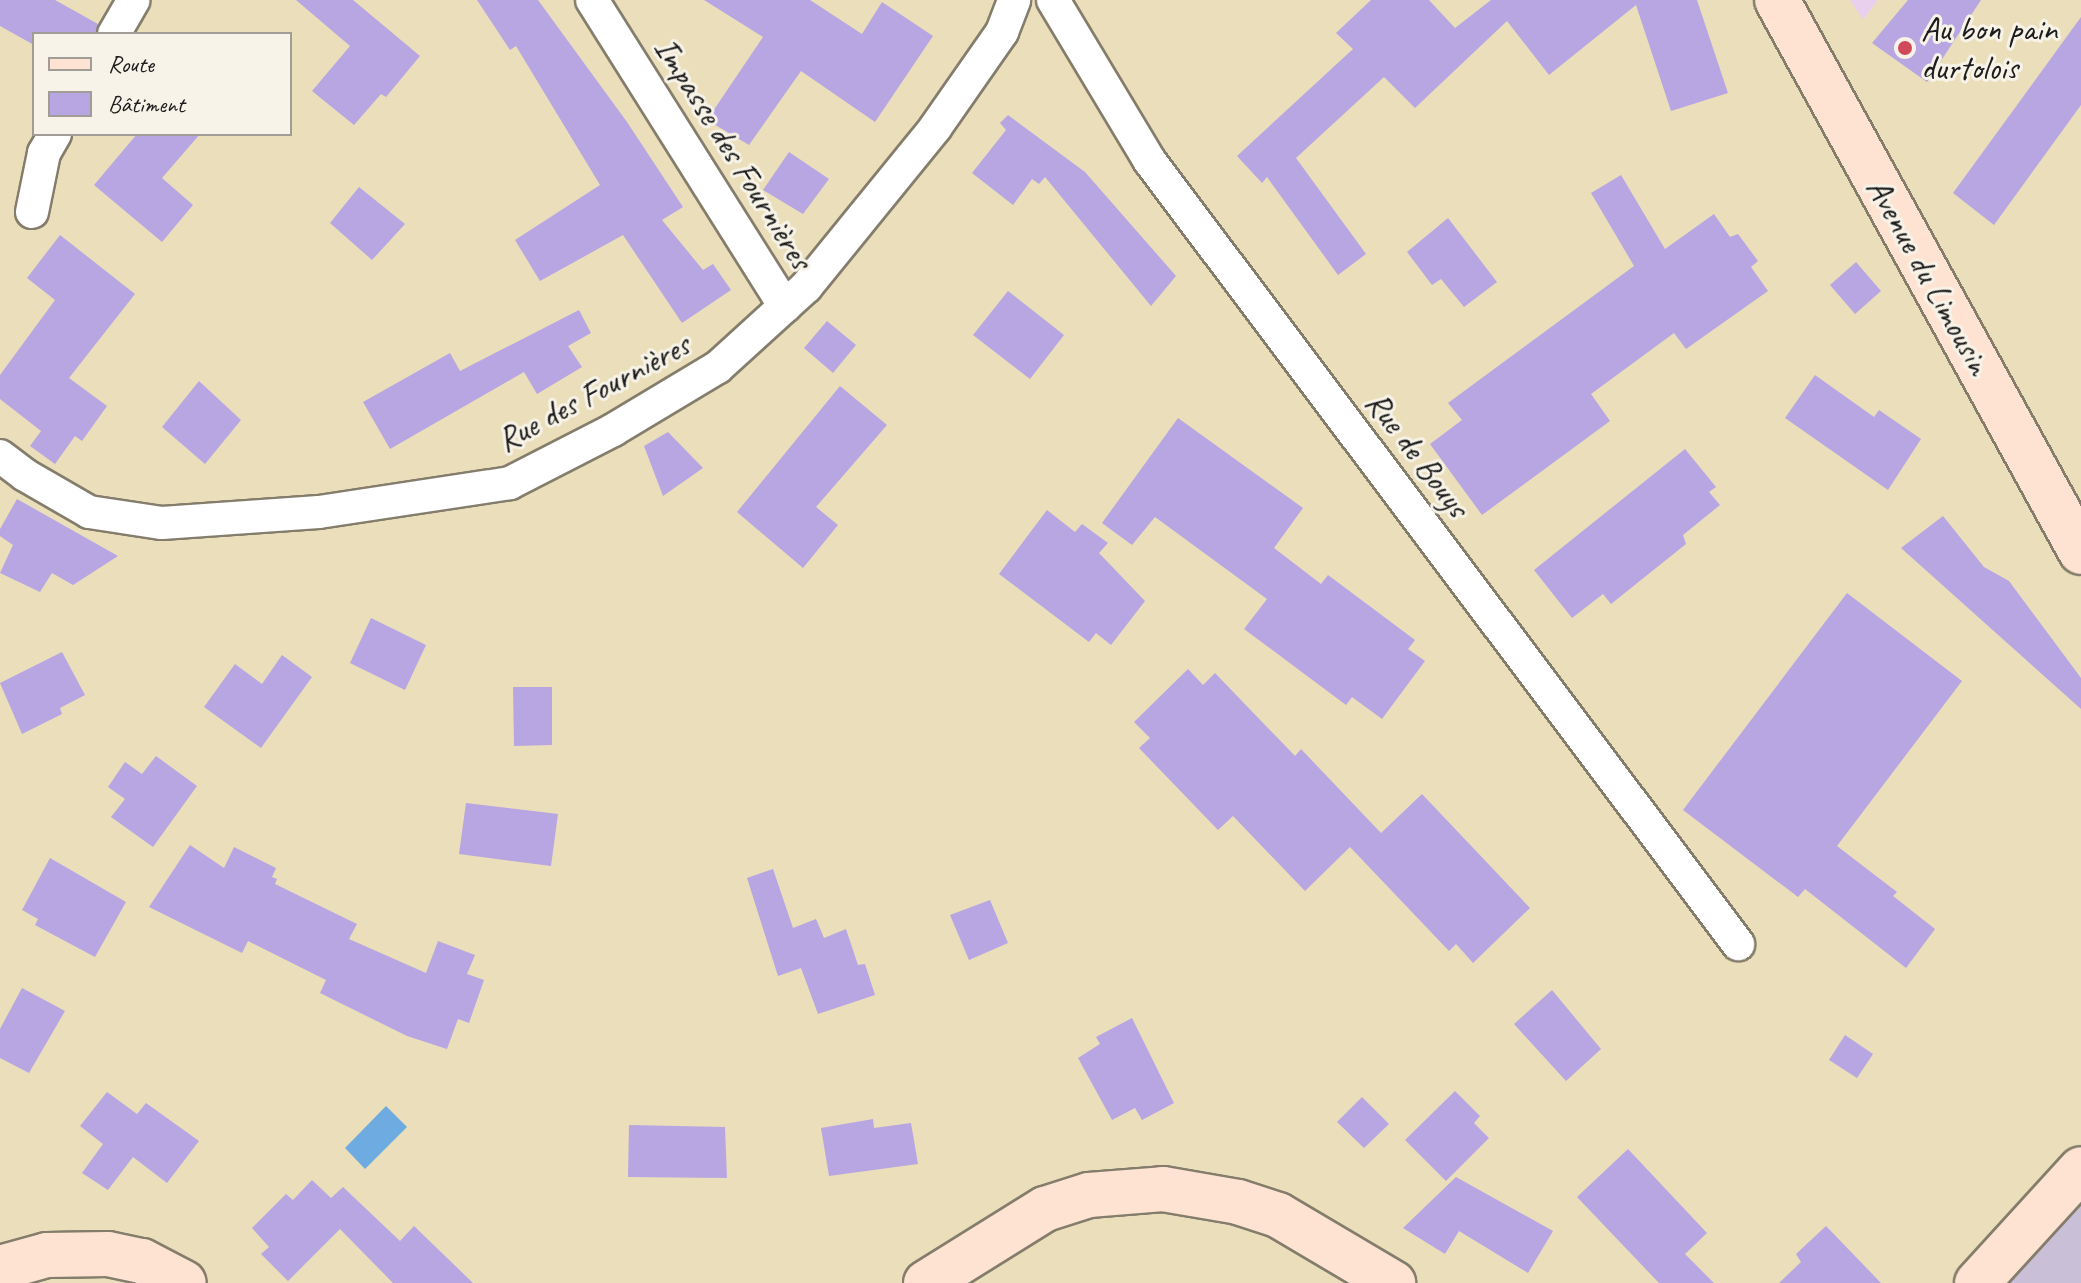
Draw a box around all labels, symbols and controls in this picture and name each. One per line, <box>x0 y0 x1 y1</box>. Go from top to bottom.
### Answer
place label: Au bon pain durtolois <box>1921 8 2058 88</box>
street label: Impasse des Fournières <box>646 29 822 277</box>
legend <box>32 32 292 136</box>
marker: Au bon pain durtolois <box>1896 39 1914 57</box>
text: Route <box>108 49 154 79</box>
text: Bâtiment <box>108 89 185 119</box>
street label: Avenue du Limousin <box>1858 171 2000 381</box>
street label: Rue des Fournières <box>490 324 696 460</box>
street label: Rue de Bouys <box>1357 383 1479 525</box>

